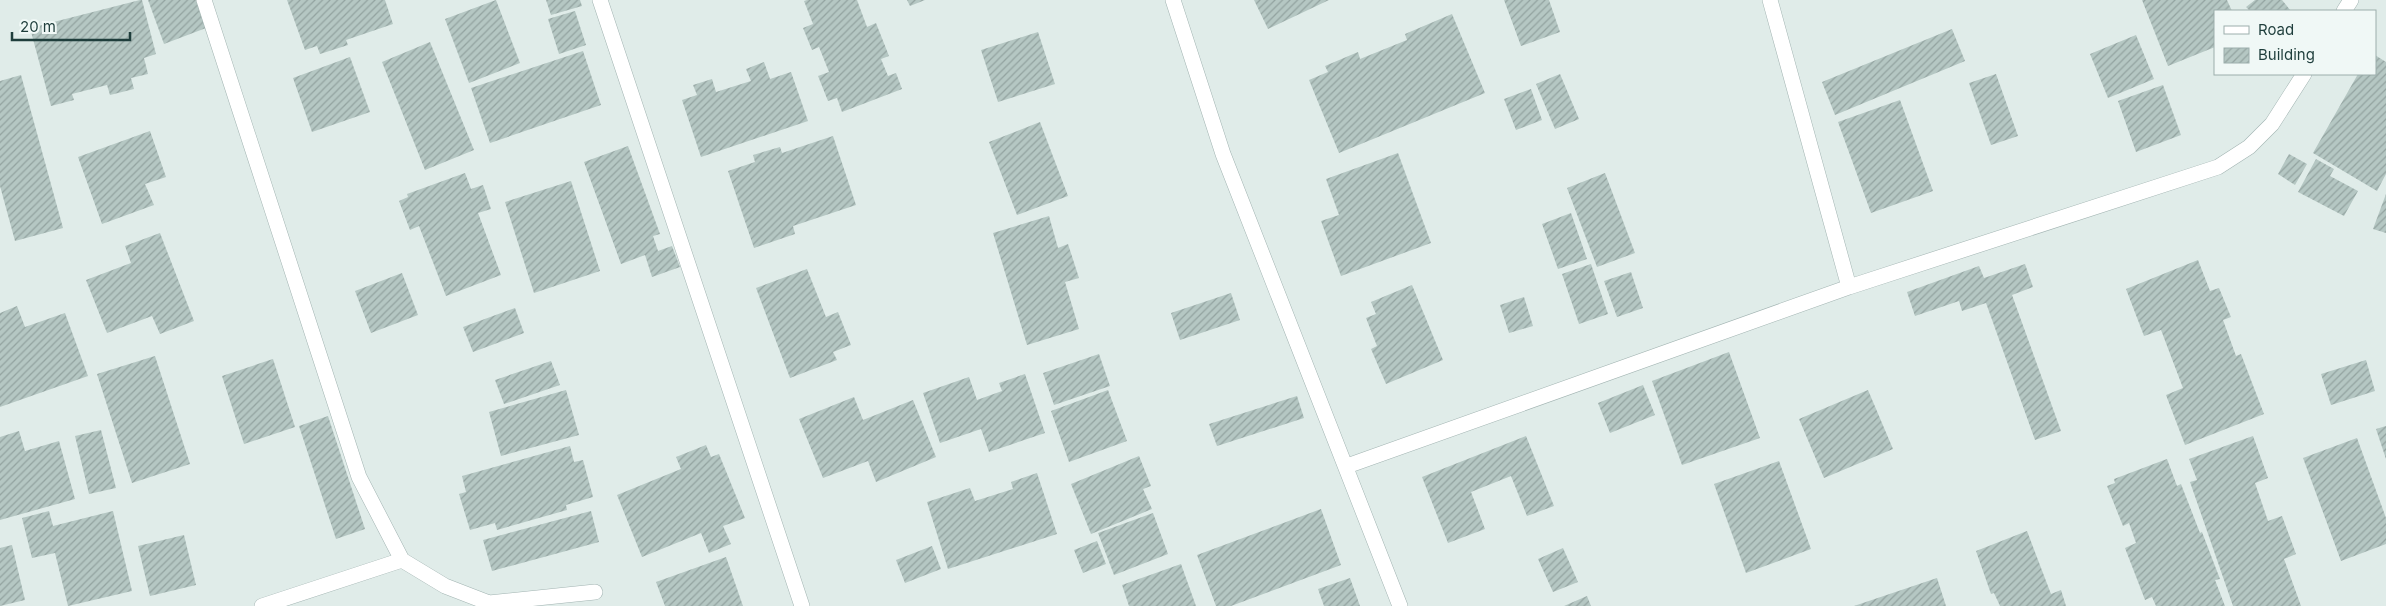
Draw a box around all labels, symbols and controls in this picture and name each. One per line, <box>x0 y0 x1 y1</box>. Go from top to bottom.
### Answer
scale bar <box>12 10 130 42</box>
legend <box>2214 10 2376 75</box>
text: 20 m <box>20 17 56 36</box>
text: Road <box>2258 20 2294 39</box>
text: Building <box>2258 45 2315 64</box>

